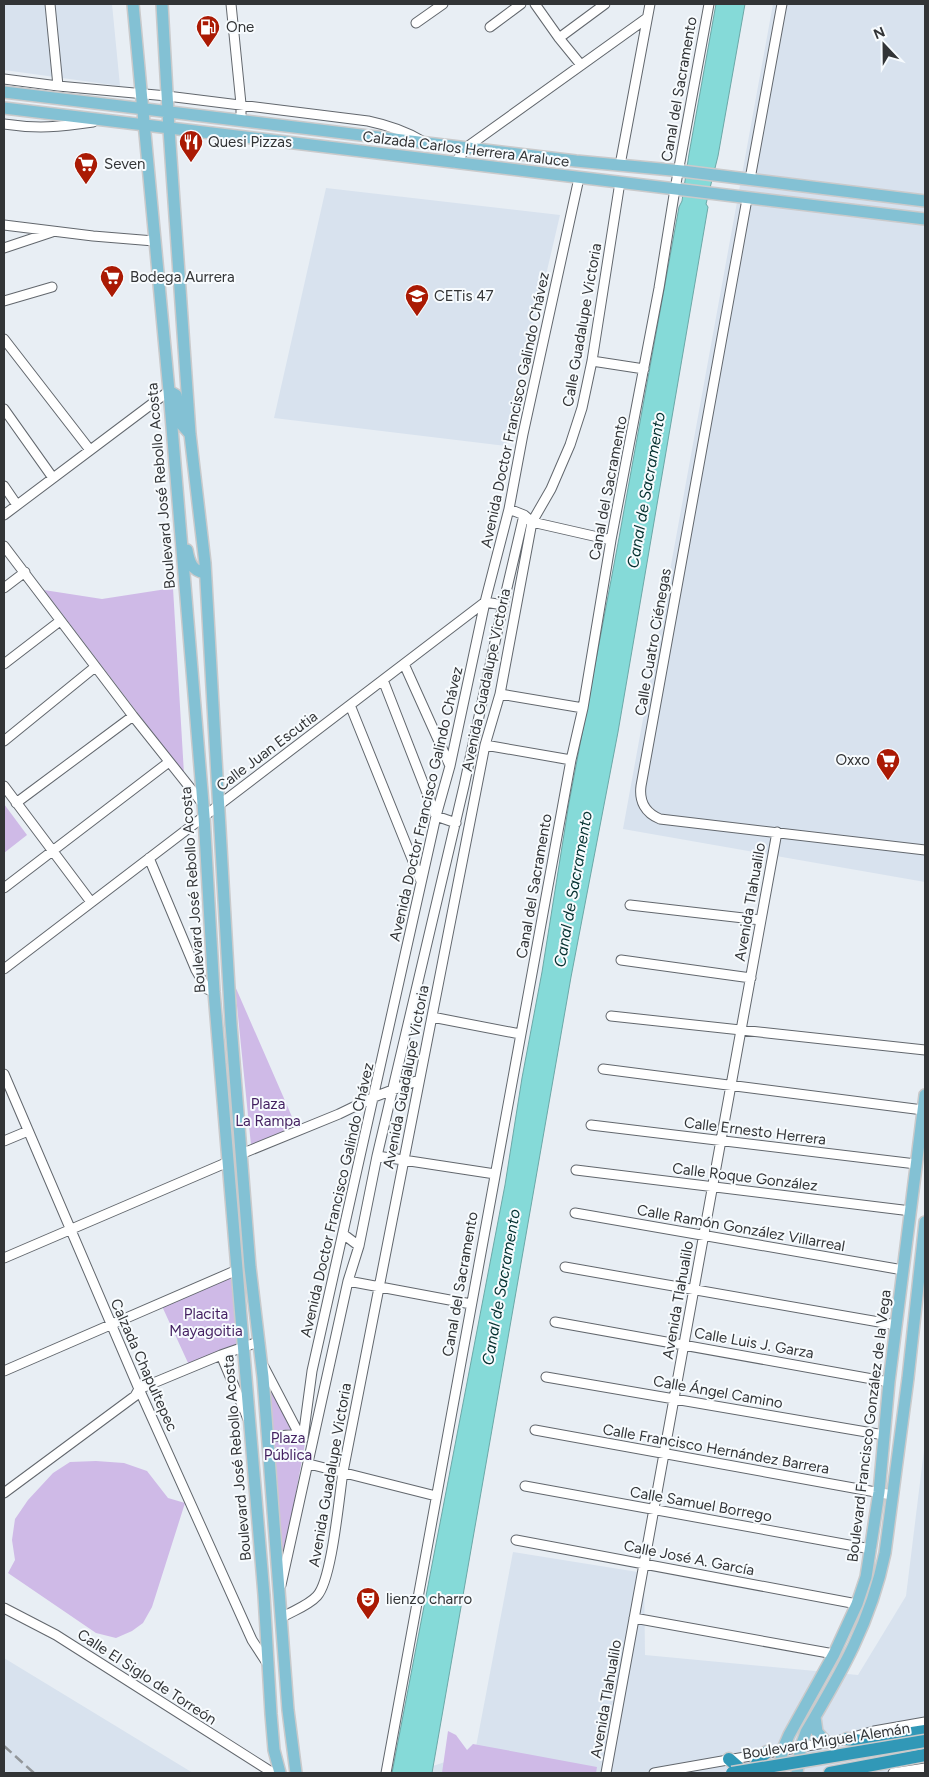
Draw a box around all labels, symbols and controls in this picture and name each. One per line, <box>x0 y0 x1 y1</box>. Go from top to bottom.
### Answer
fuel station icon: One <box>195 14 221 48</box>
street label: Canal del Sacramento <box>657 15 701 163</box>
place label: One <box>226 18 254 36</box>
north arrow <box>859 20 909 70</box>
text: N <box>871 24 888 43</box>
street label: Calzada Carlos Herrera Araluce <box>362 127 570 171</box>
restaurant icon: Quesi Pizzas <box>178 129 204 163</box>
place label: Quesi Pizzas <box>208 133 292 151</box>
supermarket icon: Seven <box>73 151 99 185</box>
place label: Seven <box>104 155 145 173</box>
street label: Calle Guadalupe Victoria <box>559 242 605 408</box>
supermarket icon: Bodega Aurrera <box>99 264 125 298</box>
place label: Bodega Aurrera <box>130 268 235 286</box>
street label: Avenida Doctor Francisco Galindo Chávez <box>477 270 553 550</box>
school or university icon: CETis 47 <box>404 283 430 317</box>
place label: CETis 47 <box>434 287 494 305</box>
street label: Boulevard José Rebollo Acosta <box>143 382 179 590</box>
water label: Canal de Sacramento <box>623 410 669 570</box>
street label: Canal del Sacramento <box>585 414 631 562</box>
street label: Calle Cuatro Ciénegas <box>631 567 675 717</box>
street label: Avenida Guadalupe Victoria <box>458 587 514 773</box>
street label: Avenida Doctor Francisco Galindo Chávez <box>386 665 466 943</box>
street label: Calle Juan Escutia <box>213 707 321 795</box>
supermarket icon: Oxxo <box>875 747 901 781</box>
place label: Oxxo <box>835 751 870 769</box>
street label: Boulevard José Rebollo Acosta <box>177 786 209 994</box>
water label: Canal de Sacramento <box>550 809 596 969</box>
street label: Canal del Sacramento <box>512 812 556 960</box>
street label: Avenida Tlahualilo <box>731 841 769 963</box>
street label: Avenida Guadalupe Victoria <box>379 984 433 1170</box>
street label: Avenida Doctor Francisco Galindo Chávez <box>297 1061 377 1339</box>
park label: Plaza La Rampa <box>235 1095 301 1130</box>
street label: Calle Ernesto Herrera <box>683 1113 827 1149</box>
street label: Calle Roque González <box>671 1159 819 1195</box>
street label: Calle Ramón González Villarreal <box>636 1201 846 1255</box>
water label: Canal de Sacramento <box>478 1207 524 1367</box>
street label: Canal del Sacramento <box>438 1210 482 1358</box>
street label: Avenida Tlahualilo <box>659 1239 697 1361</box>
street label: Boulevard Francisco González de la Vega <box>843 1289 895 1563</box>
street label: Calzada Chapultepec <box>107 1296 181 1434</box>
park label: Placita Mayagoitia <box>169 1305 243 1340</box>
street label: Calle Luis J. Garza <box>693 1324 815 1362</box>
street label: Boulevard José Rebollo Acosta <box>219 1354 255 1562</box>
street label: Calle Ángel Camino <box>652 1372 784 1412</box>
street label: Avenida Guadalupe Victoria <box>305 1382 355 1568</box>
street label: Calle Francisco Hernández Barrera <box>601 1420 831 1478</box>
park label: Plaza Pública <box>264 1429 312 1464</box>
street label: Calle Samuel Borrego <box>629 1483 774 1525</box>
street label: Calle José A. García <box>622 1537 756 1579</box>
theatre icon: lienzo charro <box>355 1586 381 1620</box>
place label: lienzo charro <box>386 1590 472 1608</box>
street label: Calle El Siglo de Torreón <box>74 1625 220 1729</box>
street label: Avenida Tlahualilo <box>587 1638 625 1760</box>
street label: Boulevard Miguel Alemán <box>741 1719 911 1763</box>

